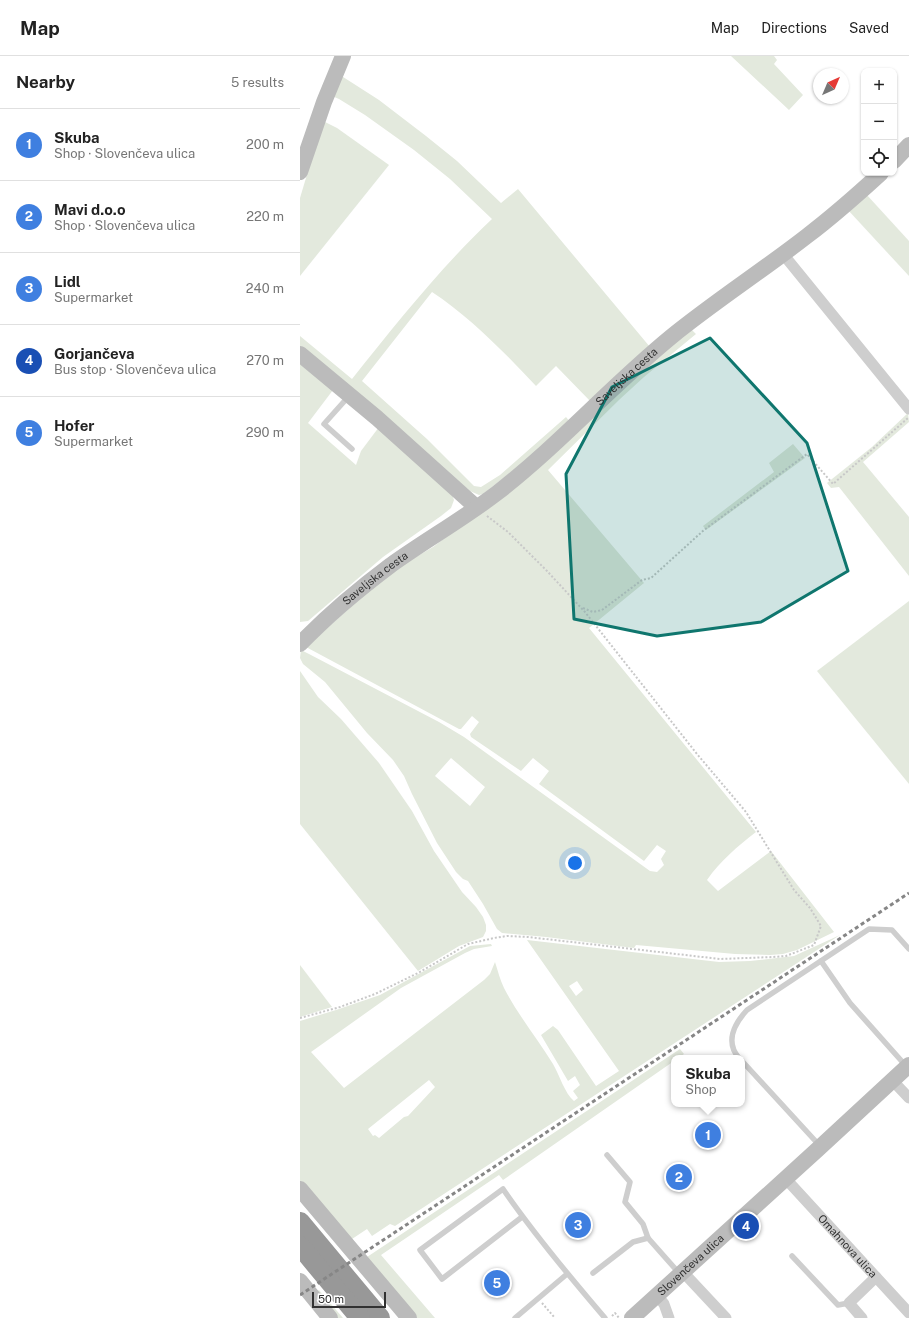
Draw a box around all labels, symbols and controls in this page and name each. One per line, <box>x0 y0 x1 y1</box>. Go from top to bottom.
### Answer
text: Map <box>20 17 60 39</box>
text: Map <box>711 20 739 36</box>
text: Directions <box>761 20 827 36</box>
text: Saved <box>849 20 889 36</box>
north arrow <box>813 68 849 104</box>
map controls <box>861 68 897 176</box>
button: + <box>861 68 897 104</box>
text: Nearby <box>16 72 75 92</box>
text: 5 results <box>231 75 284 90</box>
button: − <box>861 104 897 140</box>
text: Skuba <box>54 129 100 146</box>
text: 1 <box>26 137 32 152</box>
text: 200 m <box>246 137 284 152</box>
button: locate <box>861 140 897 176</box>
text: Shop · Slovenčeva ulica <box>54 146 195 161</box>
text: Mavi d.o.o <box>54 201 126 218</box>
text: 2 <box>25 209 33 224</box>
text: 220 m <box>246 209 284 224</box>
text: Shop · Slovenčeva ulica <box>54 218 195 233</box>
text: Lidl <box>54 273 81 290</box>
text: 3 <box>25 281 33 296</box>
text: 240 m <box>246 281 284 296</box>
text: Supermarket <box>54 290 133 305</box>
text: Gorjančeva <box>54 345 135 362</box>
street label: Saveljska cesta <box>593 345 660 408</box>
text: 4 <box>25 353 33 368</box>
text: 270 m <box>246 353 284 368</box>
text: Bus stop · Slovenčeva ulica <box>54 362 216 377</box>
text: Hofer <box>54 417 94 434</box>
text: 5 <box>25 425 33 440</box>
text: 290 m <box>246 425 284 440</box>
text: Supermarket <box>54 434 133 449</box>
street label: Saveljska cesta <box>340 549 410 607</box>
your location <box>565 853 585 873</box>
popup <box>671 1055 745 1107</box>
text: Skuba <box>685 1065 731 1082</box>
text: Shop <box>685 1082 717 1097</box>
pin: 1 <box>695 1120 721 1150</box>
pin: 2 <box>666 1162 692 1192</box>
pin: 3 <box>565 1210 591 1240</box>
pin: 4 <box>733 1211 759 1241</box>
street label: Omahnova ulica <box>816 1212 879 1280</box>
street label: Slovenčeva ulica <box>655 1232 726 1298</box>
pin: 5 <box>484 1268 510 1298</box>
scale bar <box>312 1290 386 1309</box>
text: 50 m <box>318 1293 344 1305</box>

